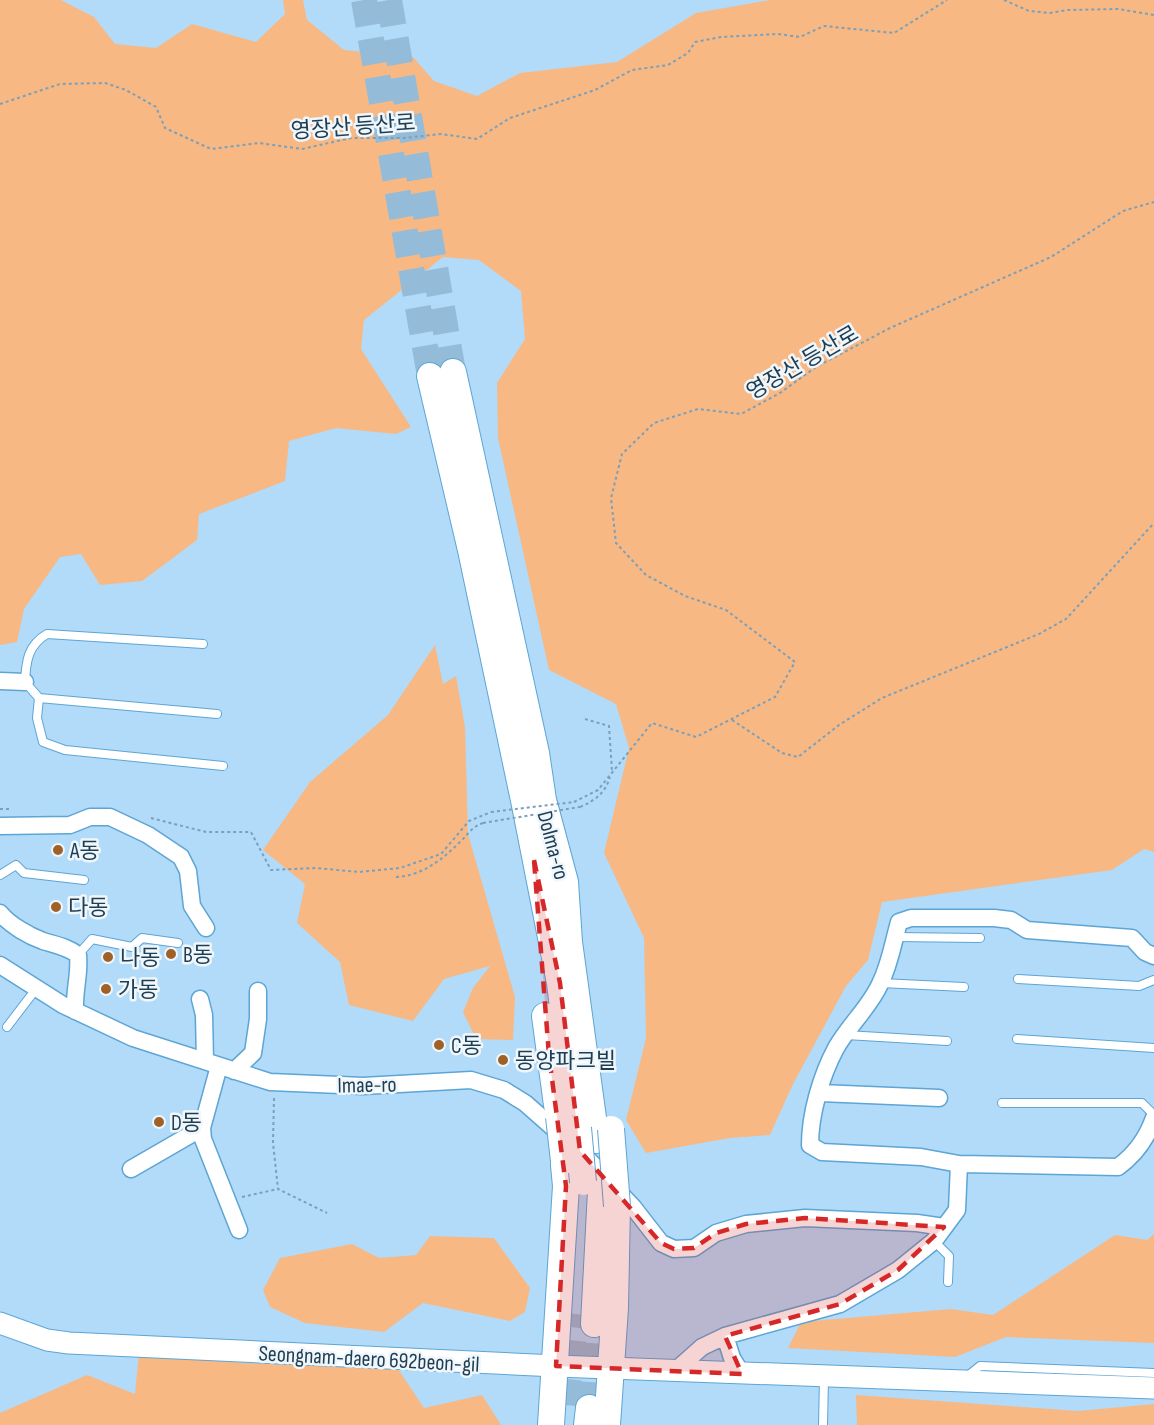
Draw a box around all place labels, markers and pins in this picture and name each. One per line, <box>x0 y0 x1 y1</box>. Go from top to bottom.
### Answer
place label: A동 <box>69 838 100 865</box>
marker: A동 <box>51 843 65 857</box>
place label: 다동 <box>68 895 108 922</box>
marker: 다동 <box>49 900 63 914</box>
place label: B동 <box>183 942 213 969</box>
place label: 나동 <box>120 945 160 972</box>
marker: B동 <box>164 947 178 961</box>
marker: 나동 <box>101 950 115 964</box>
place label: 가동 <box>118 977 158 1004</box>
marker: 가동 <box>99 982 113 996</box>
place label: C동 <box>451 1033 482 1060</box>
marker: C동 <box>432 1038 446 1052</box>
place label: 동양파크빌 <box>515 1048 616 1075</box>
marker: 동양파크빌 <box>496 1053 510 1067</box>
place label: D동 <box>171 1110 202 1137</box>
marker: D동 <box>152 1115 166 1129</box>

